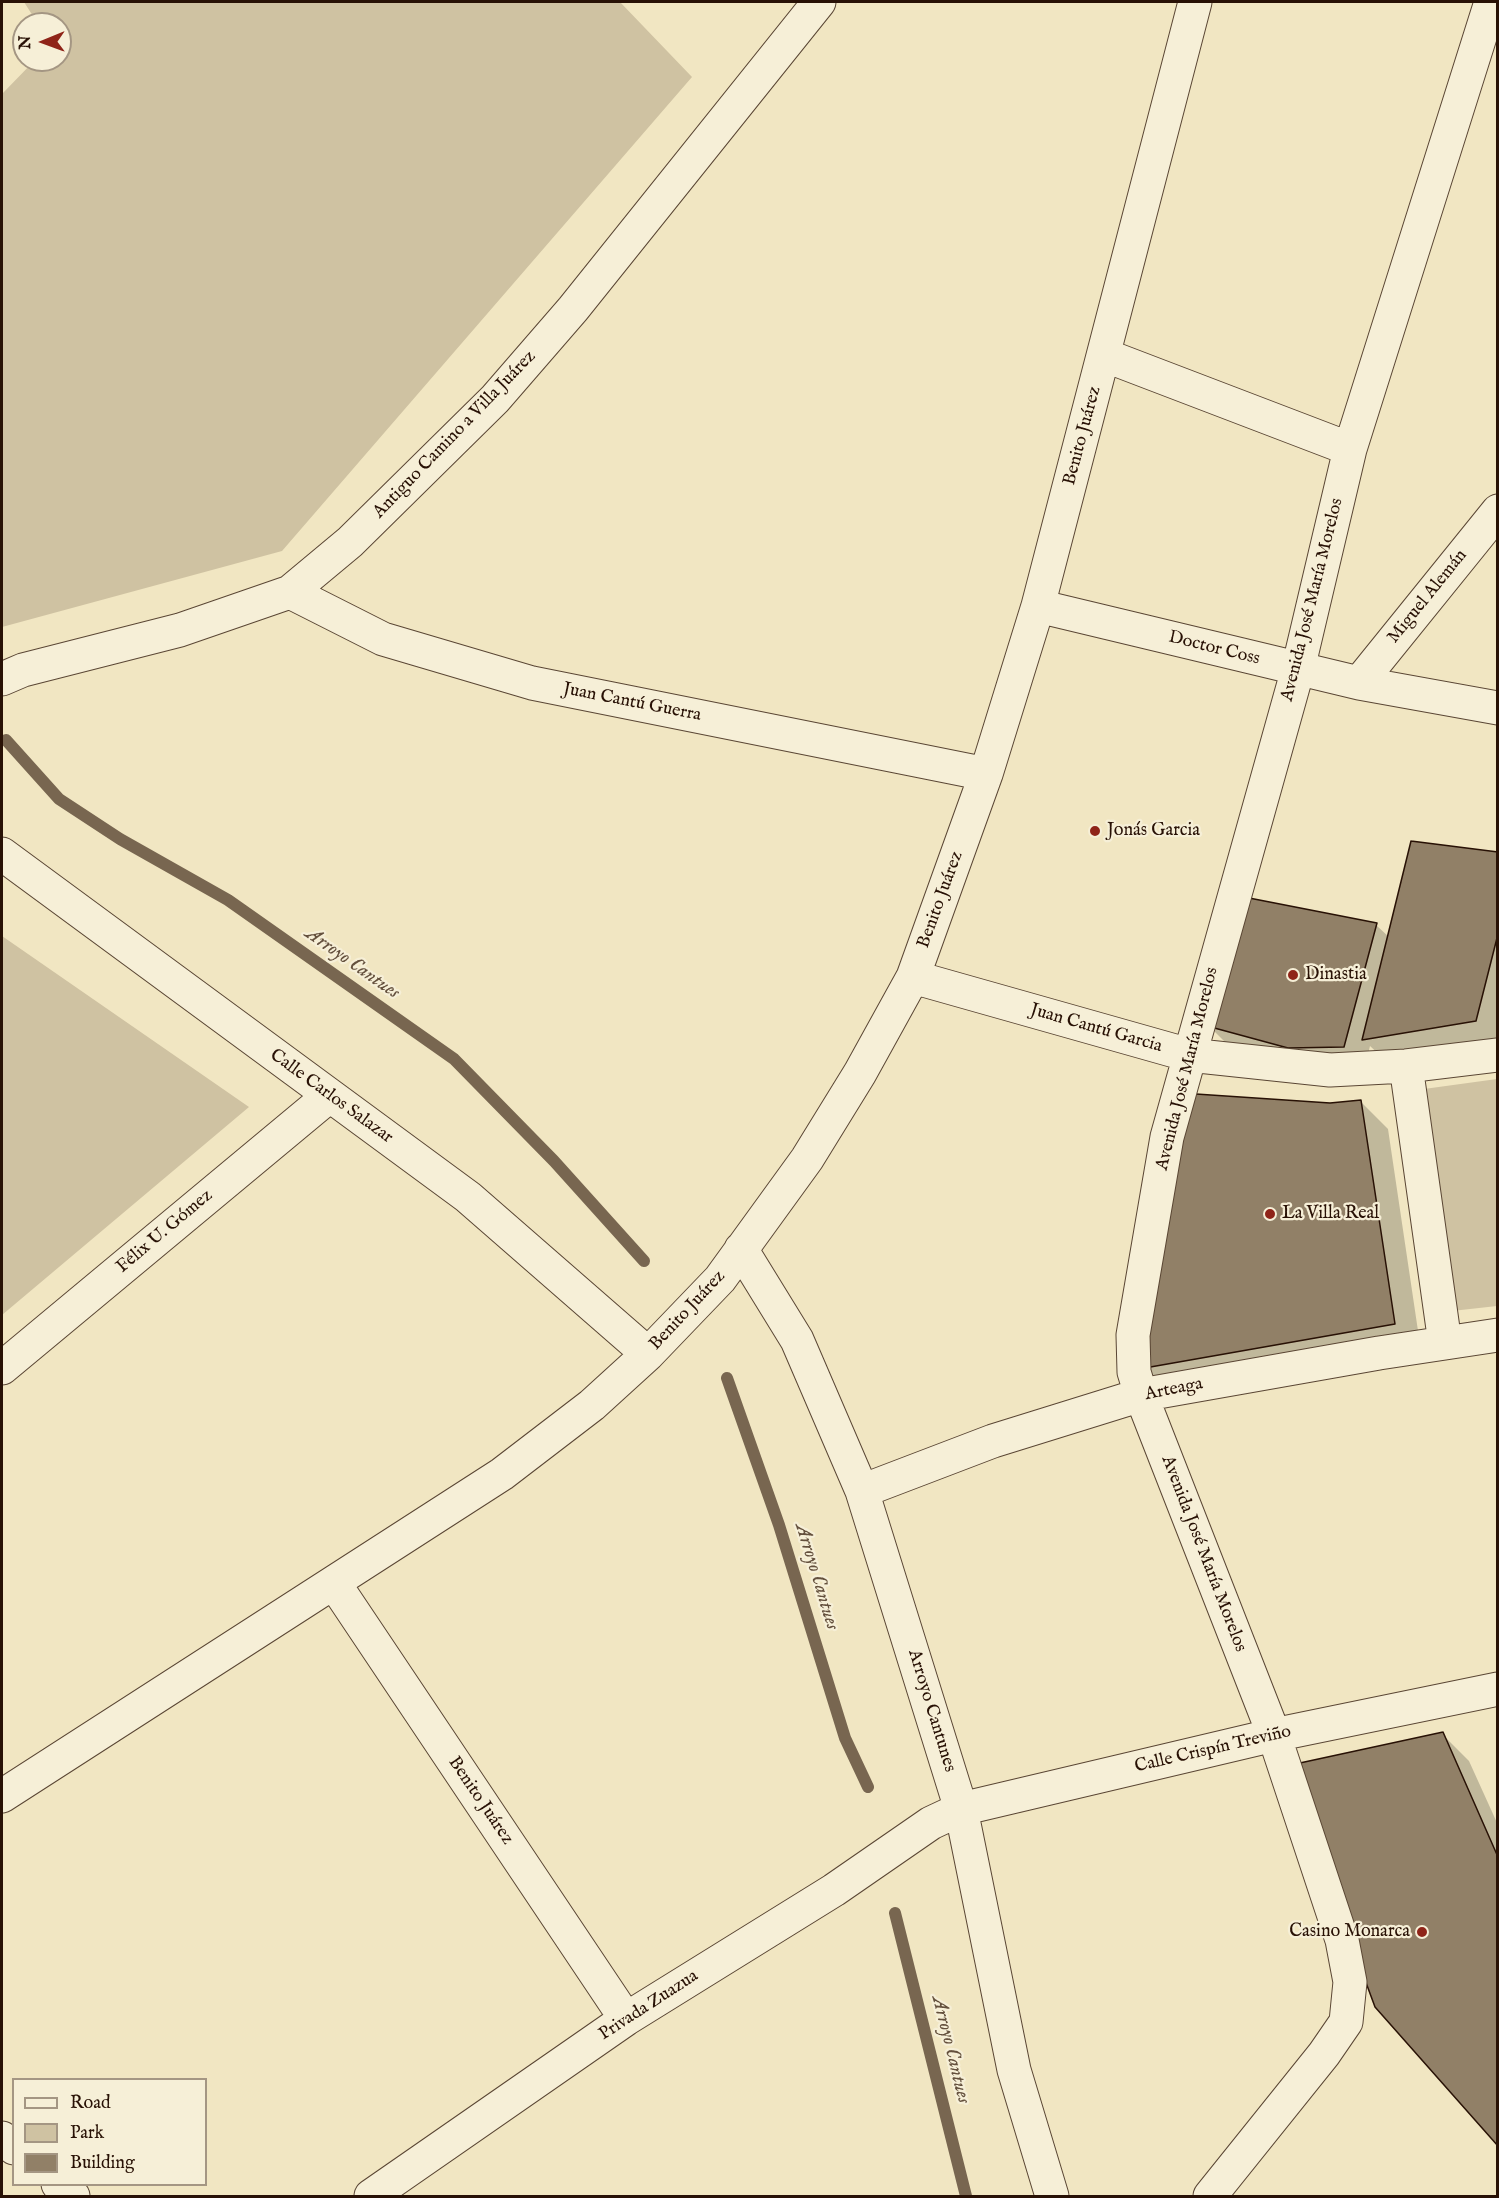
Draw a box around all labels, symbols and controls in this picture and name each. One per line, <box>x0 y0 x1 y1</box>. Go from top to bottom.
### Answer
north arrow <box>12 12 72 72</box>
text: N <box>16 35 36 49</box>
street label: Antiguo Camino a Villa Juárez <box>369 347 541 523</box>
street label: Benito Juárez <box>1059 384 1107 488</box>
street label: Avenida José María Morelos <box>1277 496 1349 704</box>
street label: Miguel Alemán <box>1384 546 1472 648</box>
street label: Doctor Coss <box>1166 627 1262 671</box>
street label: Juan Cantú Guerra <box>561 679 703 727</box>
place label: Jonás Garcia <box>1107 820 1200 842</box>
marker: Jonás Garcia <box>1088 824 1102 838</box>
street label: Benito Juárez <box>914 849 968 951</box>
water label: Arroyo Cantues <box>300 923 404 1005</box>
place label: Dinastia <box>1305 964 1367 986</box>
street label: Avenida José María Morelos <box>1152 965 1224 1173</box>
marker: Dinastia <box>1286 968 1300 982</box>
street label: Juan Cantú Garcia <box>1028 1000 1164 1058</box>
street label: Calle Carlos Salazar <box>265 1045 397 1149</box>
street label: Félix U. Gómez <box>113 1186 217 1278</box>
place label: La Villa Real <box>1282 1203 1379 1225</box>
marker: La Villa Real <box>1263 1207 1277 1221</box>
street label: Benito Juárez <box>646 1267 730 1355</box>
street label: Arteaga <box>1143 1374 1205 1406</box>
street label: Avenida José María Morelos <box>1156 1453 1250 1655</box>
water label: Arroyo Cantues <box>788 1521 844 1633</box>
street label: Arroyo Cantunes <box>902 1647 960 1775</box>
street label: Calle Crispín Treviño <box>1133 1721 1293 1779</box>
street label: Benito Juárez <box>443 1753 517 1849</box>
place label: Casino Monarca <box>1289 1921 1410 1943</box>
marker: Casino Monarca <box>1415 1925 1429 1939</box>
street label: Privada Zuazua <box>595 1966 703 2046</box>
water label: Arroyo Cantues <box>925 1994 975 2106</box>
legend <box>12 2078 207 2186</box>
text: Road <box>70 2092 111 2115</box>
text: Park <box>70 2122 104 2145</box>
text: Building <box>70 2152 135 2175</box>

